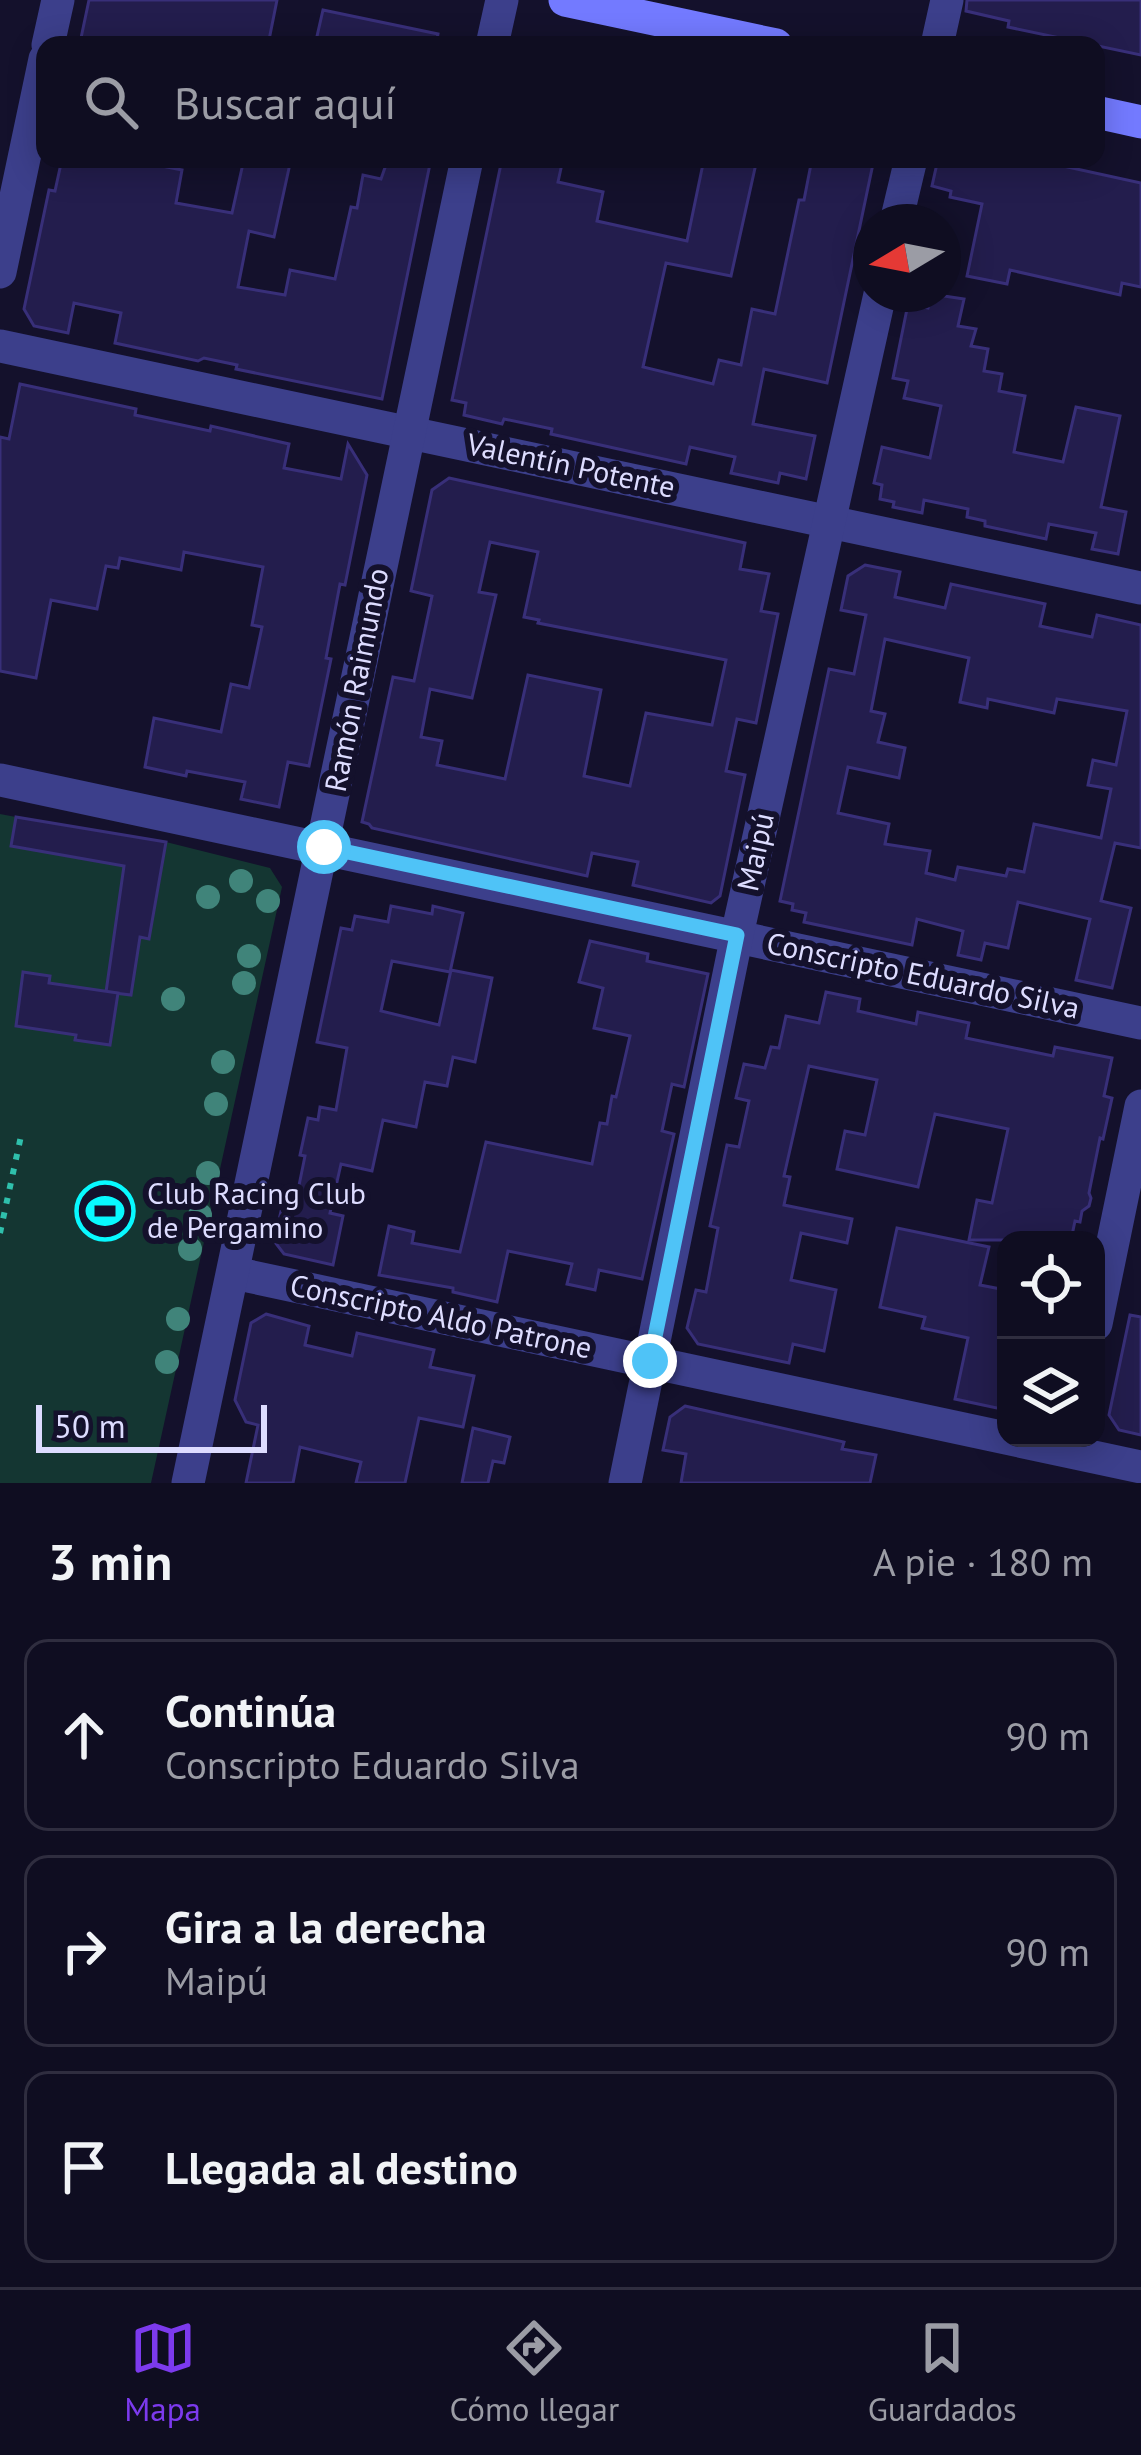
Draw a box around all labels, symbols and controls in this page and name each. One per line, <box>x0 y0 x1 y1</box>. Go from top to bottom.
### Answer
search box <box>36 36 1105 168</box>
icon: search <box>78 69 144 135</box>
text: Buscar aquí <box>174 73 396 131</box>
north arrow <box>853 204 961 312</box>
street label: Valentín Potente <box>463 423 679 506</box>
street label: Ramón Raimundo <box>315 565 396 795</box>
street label: Maipú <box>727 809 782 894</box>
route start <box>297 820 351 874</box>
street label: Conscripto Eduardo Silva <box>763 922 1083 1027</box>
place label: Club Racing Club de Pergamino <box>147 1173 366 1246</box>
sports icon: Club Racing Club de Pergamino <box>74 1180 136 1242</box>
map controls <box>997 1231 1105 1447</box>
button: locate <box>997 1231 1105 1339</box>
street label: Conscripto Aldo Patrone <box>287 1265 596 1367</box>
route end <box>623 1334 677 1388</box>
button: layers <box>997 1339 1105 1447</box>
scale bar <box>36 1399 267 1452</box>
text: 50 m <box>54 1404 126 1447</box>
text: 3 min <box>48 1528 172 1594</box>
text: A pie · 180 m <box>873 1536 1093 1587</box>
text: Continúa <box>165 1681 336 1739</box>
icon: ahead <box>51 1702 117 1768</box>
text: 90 m <box>1005 1710 1090 1761</box>
text: Conscripto Eduardo Silva <box>165 1739 580 1790</box>
text: Gira a la derecha <box>165 1897 487 1955</box>
icon: right <box>51 1918 117 1984</box>
text: 90 m <box>1005 1926 1090 1977</box>
text: Maipú <box>165 1955 268 2006</box>
icon: arrive <box>51 2134 117 2200</box>
text: Llegada al destino <box>165 2138 518 2196</box>
tab: Mapa <box>124 2315 201 2430</box>
tab: Cómo llegar <box>450 2315 619 2430</box>
tab: Guardados <box>868 2315 1017 2430</box>

